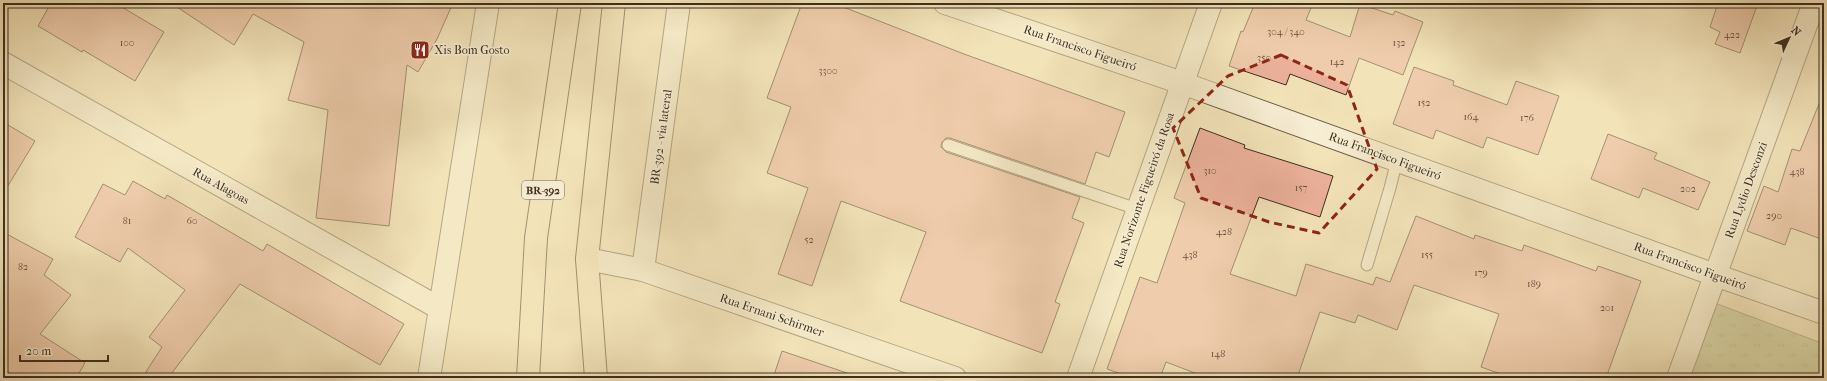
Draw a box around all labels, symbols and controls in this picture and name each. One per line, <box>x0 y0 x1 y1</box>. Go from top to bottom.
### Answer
north arrow <box>1769 18 1809 58</box>
street label: Rua Francisco Figueiró <box>1022 22 1138 74</box>
text: N <box>1788 24 1804 39</box>
house number: 304 / 340 <box>1267 26 1305 38</box>
house number: 422 <box>1724 29 1740 41</box>
house number: 100 <box>120 37 134 49</box>
house number: 132 <box>1393 37 1405 49</box>
restaurant icon: Xis Bom Gosto <box>409 39 431 61</box>
place label: Xis Bom Gosto <box>434 43 510 57</box>
house number: 350 <box>1257 52 1271 64</box>
house number: 142 <box>1330 56 1344 68</box>
house number: 3300 <box>818 65 838 77</box>
street label: BR-392 - via lateral <box>647 88 675 185</box>
house number: 152 <box>1418 97 1431 109</box>
street label: Rua Norizonte Figueiró da Rosa <box>1111 110 1177 270</box>
house number: 164 <box>1464 111 1480 123</box>
house number: 176 <box>1520 112 1534 124</box>
street label: Rua Francisco Figueiró <box>1327 129 1443 183</box>
street label: Rua Lydio Desconzi <box>1722 139 1770 240</box>
street label: Rua Alagoas <box>190 165 252 208</box>
house number: 310 <box>1203 165 1217 177</box>
house number: 438 <box>1789 166 1805 178</box>
road number: BR-392 <box>522 181 564 199</box>
house number: 157 <box>1295 182 1308 194</box>
house number: 202 <box>1680 183 1696 195</box>
house number: 290 <box>1766 210 1782 222</box>
house number: 81 <box>123 215 131 227</box>
house number: 60 <box>187 215 197 227</box>
house number: 428 <box>1216 226 1232 238</box>
house number: 52 <box>804 234 814 246</box>
street label: Rua Francisco Figueiró <box>1632 239 1748 293</box>
house number: 438 <box>1182 249 1198 261</box>
house number: 155 <box>1421 249 1433 261</box>
house number: 82 <box>18 261 28 273</box>
house number: 179 <box>1474 267 1488 279</box>
house number: 189 <box>1527 278 1541 290</box>
street label: Rua Ernani Schirmer <box>718 291 827 340</box>
house number: 201 <box>1600 302 1614 314</box>
scale bar <box>20 337 108 363</box>
text: 20 m <box>26 344 51 358</box>
house number: 148 <box>1211 348 1225 360</box>

